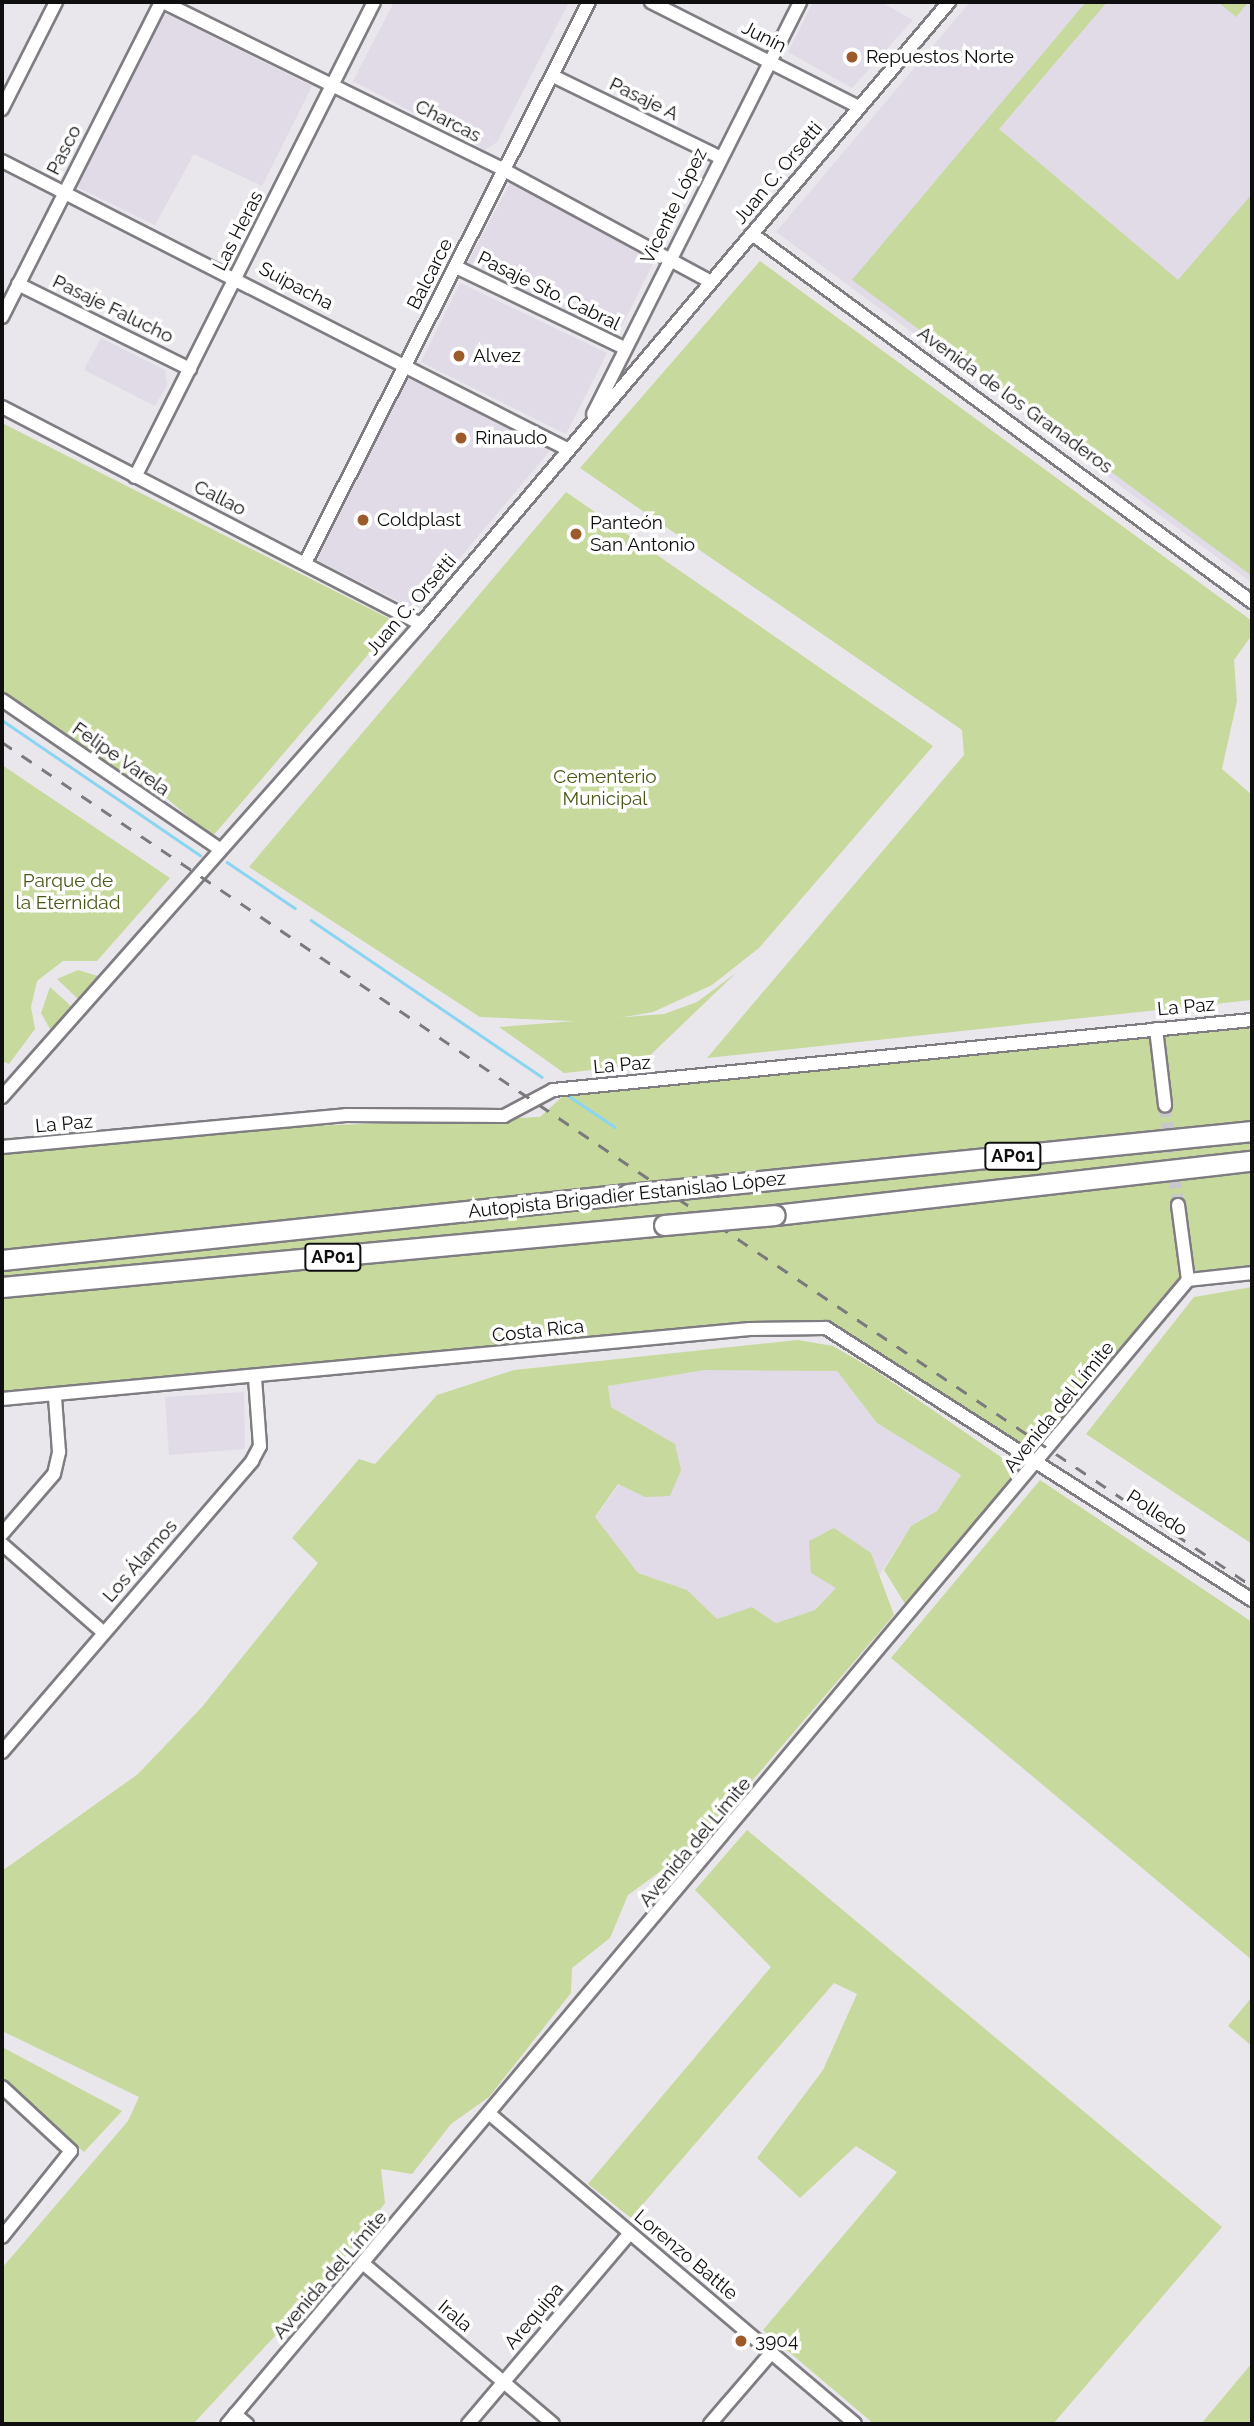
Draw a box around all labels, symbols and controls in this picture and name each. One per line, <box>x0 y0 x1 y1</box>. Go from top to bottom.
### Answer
street label: Junín <box>738 16 790 58</box>
place label: Repuestos Norte <box>866 46 1014 68</box>
marker: Repuestos Norte <box>844 49 860 65</box>
street label: Pasaje A <box>605 72 683 126</box>
street label: Charcas <box>411 95 485 147</box>
street label: Juan C. Orsetti <box>729 117 827 229</box>
street label: Pasco <box>42 121 86 179</box>
street label: Vicente López <box>636 144 712 268</box>
street label: Las Heras <box>208 187 268 275</box>
street label: Balcarce <box>402 235 458 313</box>
street label: Pasaje Sto. Cabral <box>474 247 624 335</box>
street label: Suipacha <box>255 257 337 315</box>
street label: Pasaje Falucho <box>49 270 177 348</box>
street label: Avenida de los Granaderos <box>913 322 1117 478</box>
place label: Alvez <box>473 345 521 367</box>
marker: Alvez <box>451 348 467 364</box>
place label: Rinaudo <box>475 427 547 449</box>
marker: Rinaudo <box>453 430 469 446</box>
street label: Callao <box>190 475 250 521</box>
place label: Coldplast <box>377 509 461 531</box>
marker: Coldplast <box>355 512 371 528</box>
place label: Panteón San Antonio <box>590 512 696 556</box>
marker: Panteón San Antonio <box>568 526 584 542</box>
street label: Juan C. Orsetti <box>361 550 461 660</box>
street label: Felipe Varela <box>68 717 174 801</box>
park label: Cementerio Municipal <box>553 766 657 810</box>
park label: Parque de la Eternidad <box>15 870 121 914</box>
street label: La Paz <box>1156 993 1216 1021</box>
street label: La Paz <box>592 1051 652 1079</box>
street label: La Paz <box>34 1110 94 1138</box>
road number: AP01 <box>983 1142 1043 1170</box>
street label: Autopista Brigadier Estanislao López <box>467 1167 787 1223</box>
road number: AP01 <box>303 1242 363 1272</box>
street label: Costa Rica <box>491 1315 585 1347</box>
street label: Avenida del Límite <box>999 1337 1119 1477</box>
street label: Polledo <box>1122 1485 1192 1541</box>
street label: Los Álamos <box>98 1515 182 1607</box>
street label: Avenida del Límite <box>634 1772 756 1912</box>
street label: Lorenzo Battle <box>630 2205 742 2305</box>
street label: Avenida del Límite <box>268 2206 392 2344</box>
street label: Arequipa <box>500 2278 568 2354</box>
street label: Irala <box>433 2295 477 2337</box>
place label: 3904 <box>755 2330 798 2352</box>
marker: 3904 <box>733 2333 749 2349</box>

